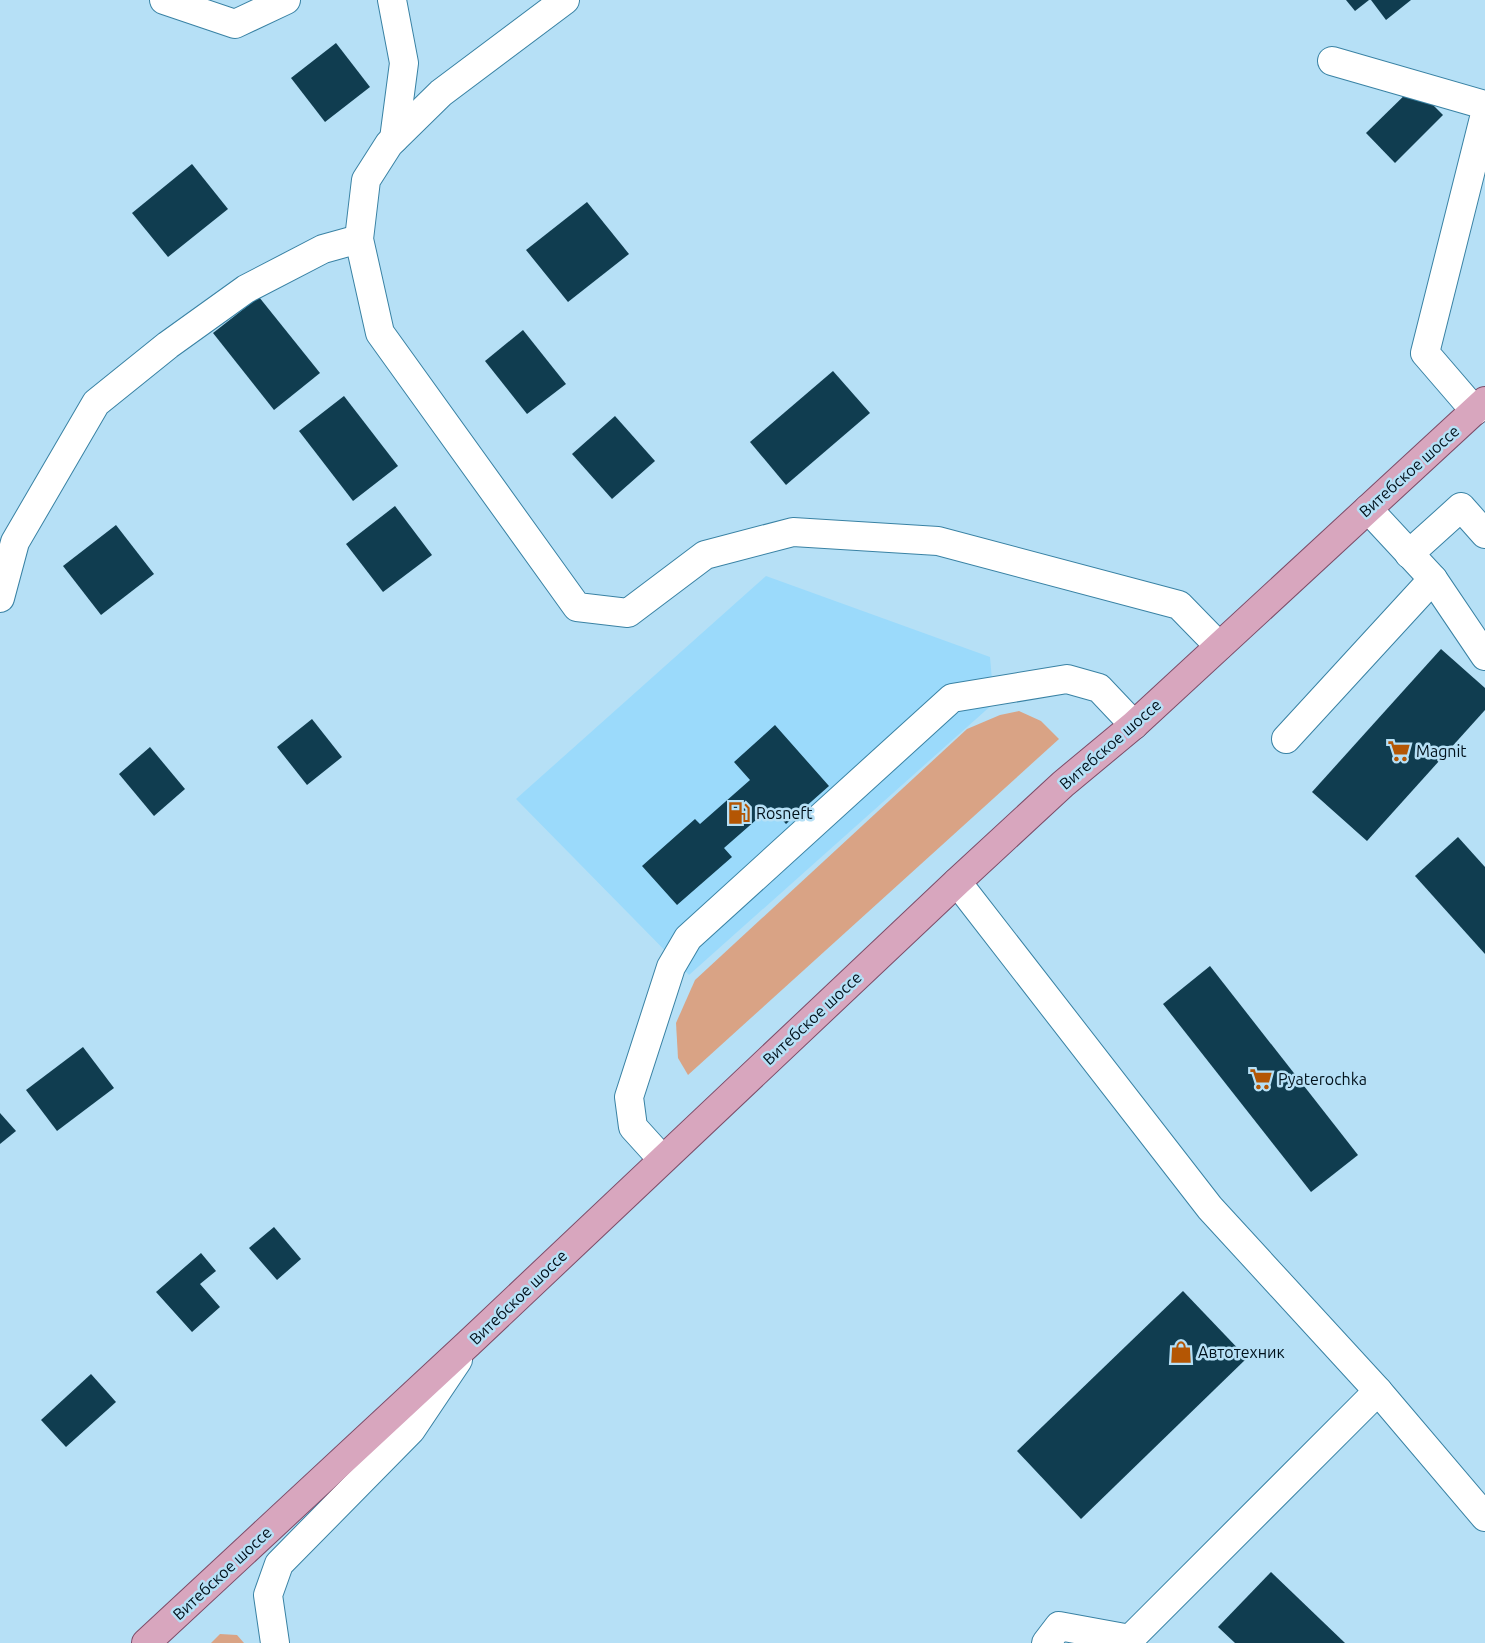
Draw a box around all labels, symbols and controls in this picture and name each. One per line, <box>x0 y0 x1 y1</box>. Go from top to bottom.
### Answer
street label: Витебское шоссе <box>1355 421 1463 521</box>
street label: Витебское шоссе <box>1056 695 1164 793</box>
supermarket icon: Magnit <box>1386 738 1412 764</box>
place label: Magnit <box>1416 742 1467 760</box>
fuel station icon: Rosneft <box>726 800 752 826</box>
place label: Rosneft <box>756 804 813 822</box>
street label: Витебское шоссе <box>759 968 865 1068</box>
supermarket icon: Pyaterochka <box>1248 1066 1274 1092</box>
place label: Pyaterochka <box>1278 1070 1367 1088</box>
street label: Витебское шоссе <box>466 1246 570 1348</box>
shop icon: Автотехник <box>1168 1339 1194 1365</box>
place label: Автотехник <box>1198 1343 1285 1361</box>
street label: Витебское шоссе <box>169 1523 275 1623</box>

